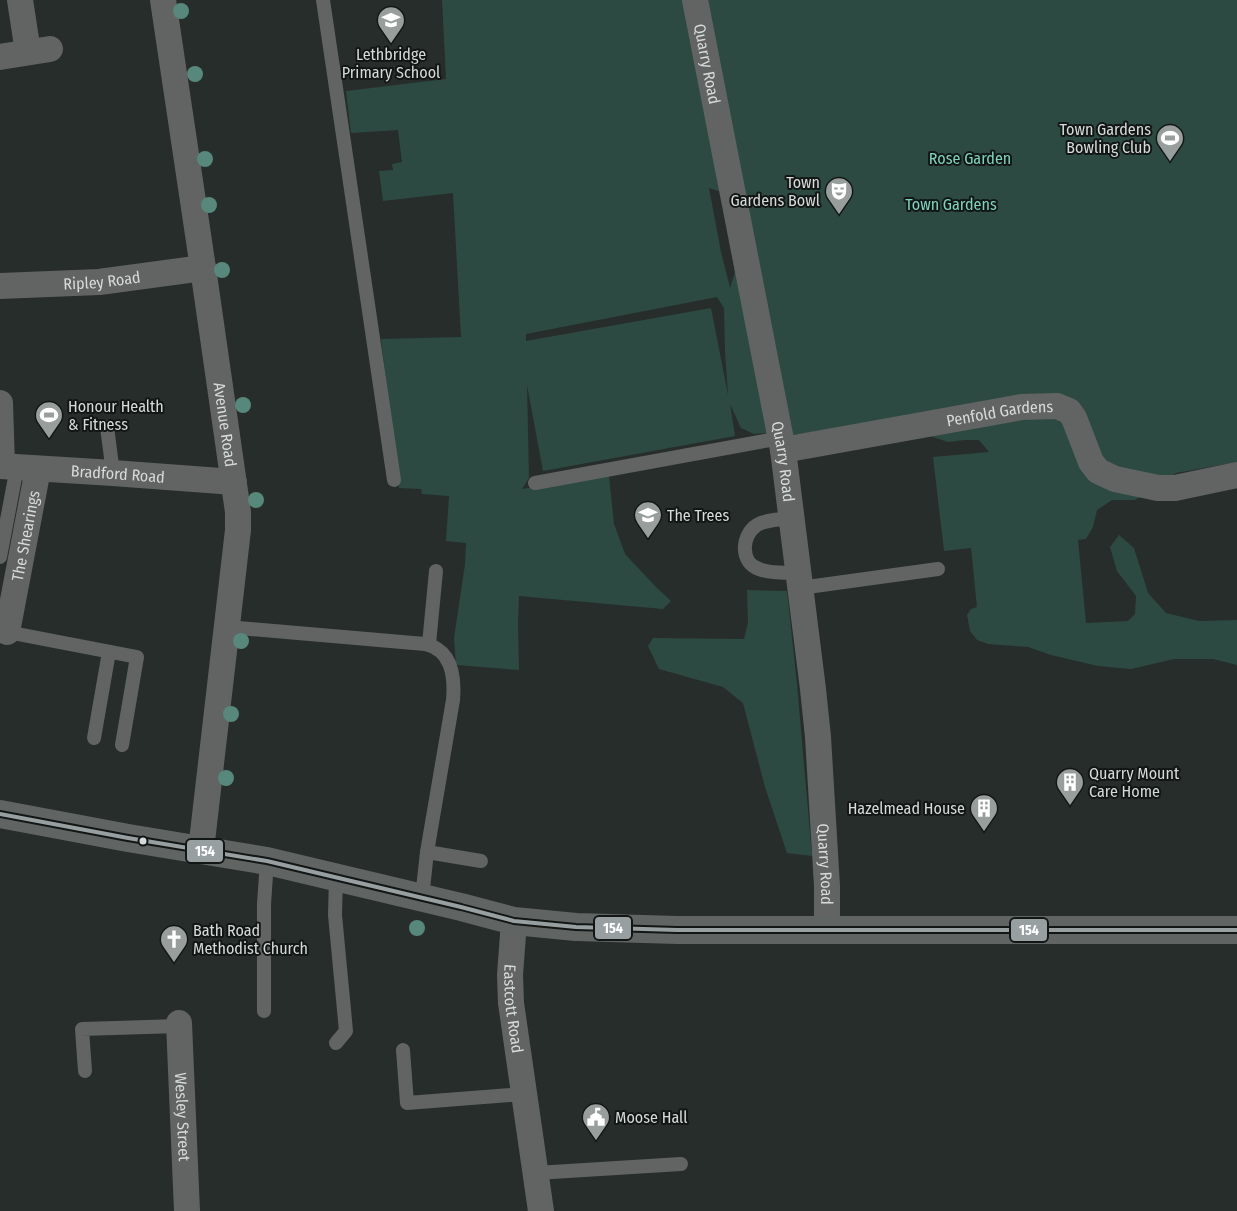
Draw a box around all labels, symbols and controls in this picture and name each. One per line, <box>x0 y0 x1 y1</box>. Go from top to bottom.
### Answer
school or university icon: Lethbridge Primary School <box>376 5 406 44</box>
street label: Quarry Road <box>690 22 724 106</box>
place label: Lethbridge Primary School <box>342 45 440 82</box>
place label: Town Gardens Bowling Club <box>1059 120 1151 157</box>
sports icon: Town Gardens Bowling Club <box>1155 123 1185 162</box>
park label: Rose Garden <box>929 149 1011 168</box>
place label: Town Gardens Bowl <box>730 173 820 210</box>
theatre icon: Town Gardens Bowl <box>824 176 854 215</box>
park label: Town Gardens <box>905 195 997 214</box>
street label: Ripley Road <box>63 268 142 293</box>
street label: Avenue Road <box>210 381 240 468</box>
place label: Honour Health & Fitness <box>68 397 164 434</box>
street label: Penfold Gardens <box>945 397 1054 430</box>
sports icon: Honour Health & Fitness <box>34 400 64 439</box>
street label: Quarry Road <box>768 420 798 503</box>
street label: Bradford Road <box>70 461 165 487</box>
street label: The Shearings <box>8 489 44 583</box>
school or university icon: The Trees <box>633 500 663 539</box>
place label: The Trees <box>667 506 729 525</box>
place label: Quarry Mount Care Home <box>1089 764 1180 801</box>
building icon: Quarry Mount Care Home <box>1055 767 1085 806</box>
building icon: Hazelmead House <box>969 793 999 832</box>
place label: Hazelmead House <box>848 799 965 818</box>
street label: Quarry Road <box>813 823 836 905</box>
unlabelled marker <box>138 836 148 846</box>
line badge: 154 <box>186 839 224 863</box>
text: 154 <box>195 843 215 860</box>
line badge: 154 <box>594 916 632 940</box>
line badge: 154 <box>1010 918 1048 942</box>
text: 154 <box>603 920 623 937</box>
place label: Bath Road Methodist Church <box>193 921 308 958</box>
text: 154 <box>1019 922 1039 939</box>
church icon: Bath Road Methodist Church <box>159 924 189 963</box>
street label: Eastcott Road <box>500 964 527 1054</box>
street label: Wesley Street <box>171 1072 194 1162</box>
public building icon: Moose Hall <box>581 1102 611 1141</box>
place label: Moose Hall <box>615 1108 688 1127</box>

